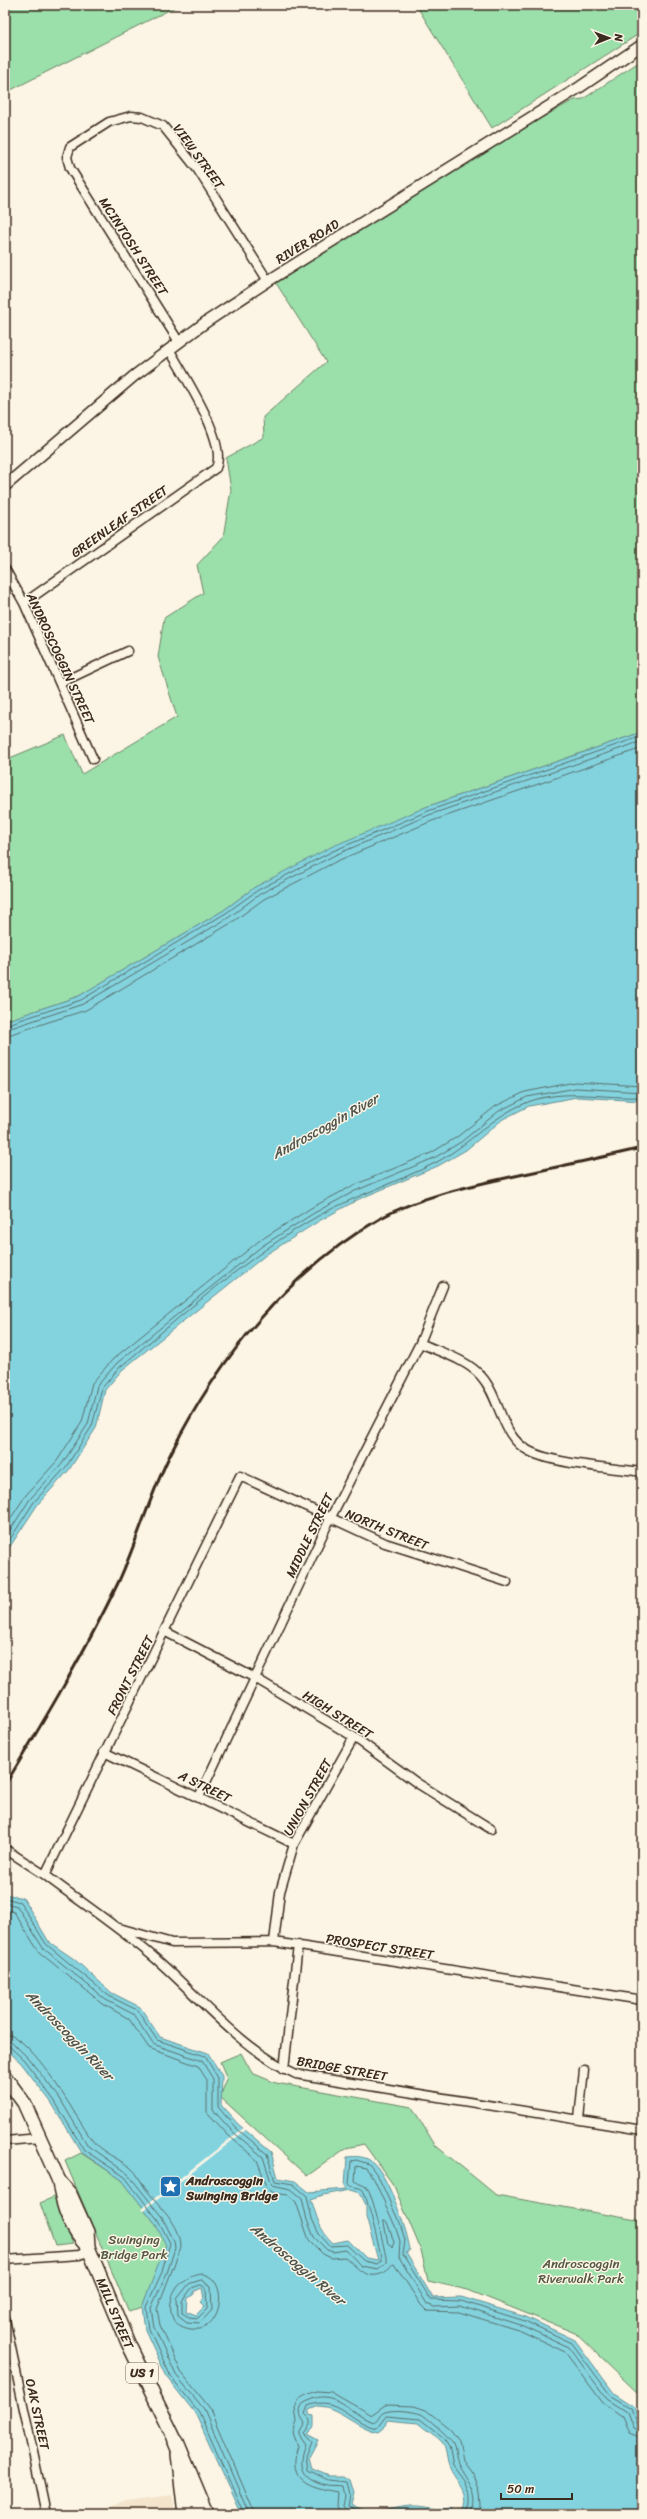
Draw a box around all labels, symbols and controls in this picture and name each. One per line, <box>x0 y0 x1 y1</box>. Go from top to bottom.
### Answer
north arrow <box>589 18 629 58</box>
text: N <box>609 33 628 42</box>
street label: VIEW STREET <box>167 119 231 195</box>
street label: MCINTOSH STREET <box>93 192 175 301</box>
street label: RIVER ROAD <box>271 213 344 270</box>
street label: GREENLEAF STREET <box>66 478 174 564</box>
street label: ANDROSCOGGIN STREET <box>19 588 102 729</box>
water label: Androscoggin River <box>266 1085 386 1167</box>
street label: MIDDLE STREET <box>279 1488 340 1581</box>
street label: NORTH STREET <box>342 1502 433 1557</box>
street label: FRONT STREET <box>100 1630 161 1719</box>
street label: HIGH STREET <box>298 1684 378 1746</box>
street label: UNION STREET <box>277 1753 339 1840</box>
street label: A STREET <box>173 1763 236 1809</box>
street label: PROSPECT STREET <box>324 1927 436 1966</box>
water label: Androscoggin River <box>19 1983 122 2089</box>
street label: BRIDGE STREET <box>295 2049 390 2088</box>
place label: Androscoggin Swinging Bridge <box>185 2169 278 2207</box>
place icon: Androscoggin Swinging Bridge <box>158 2174 184 2200</box>
water label: Androscoggin River <box>243 2216 354 2314</box>
park label: Swinging Bridge Park <box>100 2228 168 2266</box>
park label: Androscoggin Riverwalk Park <box>538 2252 624 2290</box>
street label: MILL STREET <box>90 2274 141 2354</box>
road number: US 1 <box>126 2363 158 2383</box>
street label: OAK STREET <box>19 2376 56 2453</box>
scale bar <box>501 2475 572 2501</box>
text: 50 m <box>507 2478 534 2500</box>

